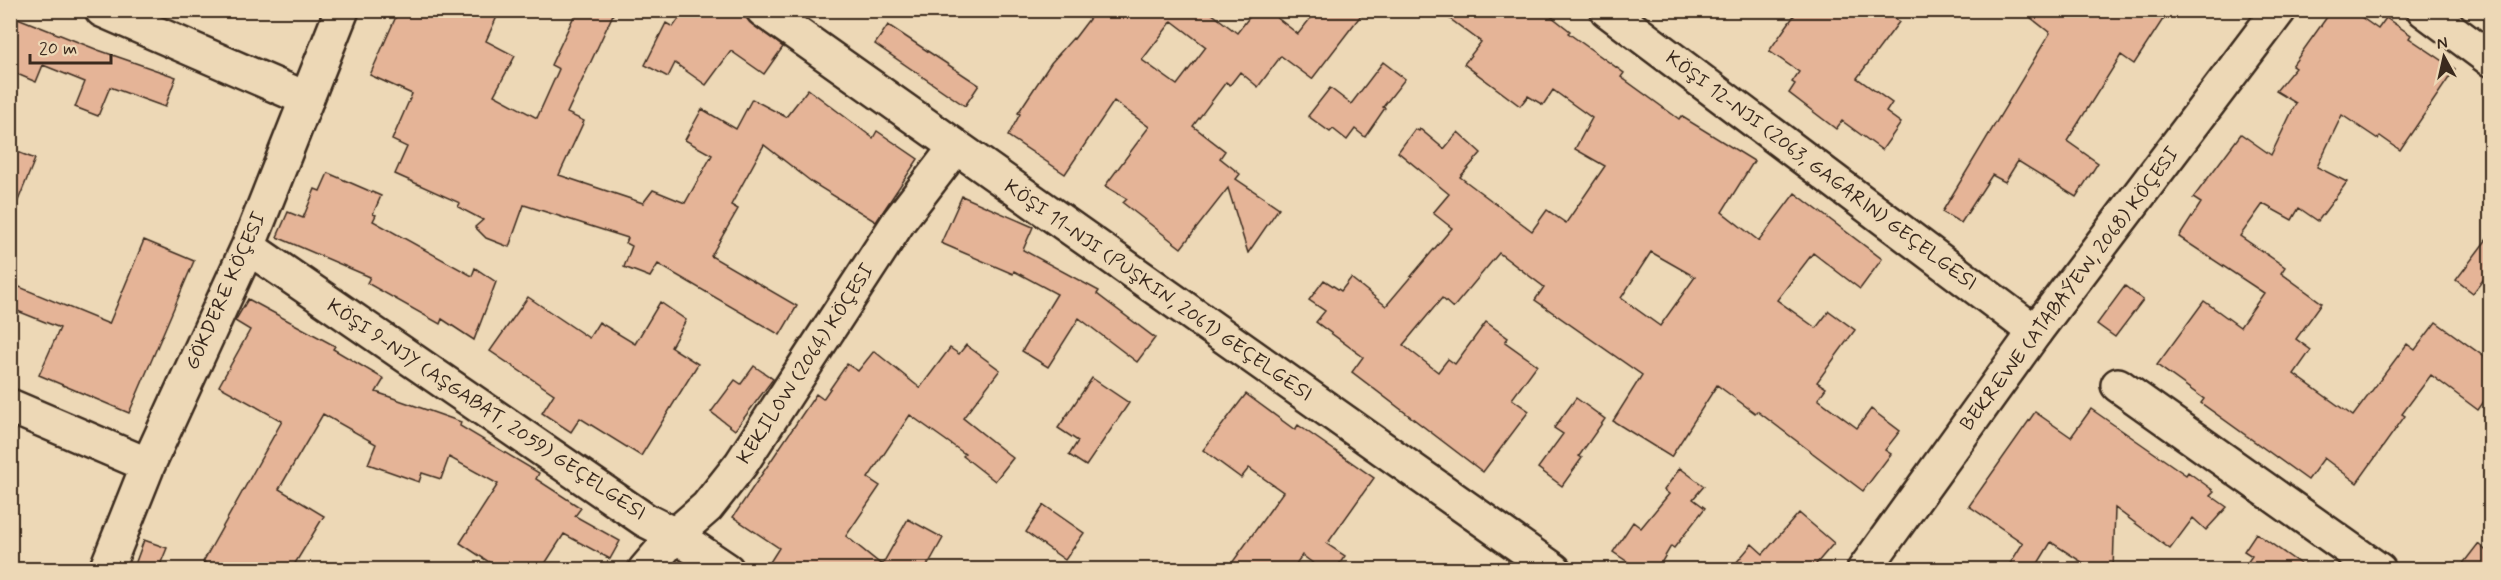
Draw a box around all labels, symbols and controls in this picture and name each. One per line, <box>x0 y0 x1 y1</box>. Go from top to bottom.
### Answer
scale bar <box>30 27 111 65</box>
north arrow <box>2414 27 2474 87</box>
text: N <box>2435 32 2449 55</box>
text: 20 m <box>39 37 77 61</box>
street label: KÖŞI 12-NJI (2063, GAGARIN) GEÇELGESI <box>1660 45 1982 297</box>
street label: BEKREWE (ATABAÝEW, 2068) KÖÇESI <box>1954 141 2186 437</box>
street label: KÖŞI 11-NJI (PUŞKIN, 2061) GEÇELGESI <box>998 174 1318 408</box>
street label: GÖKDERE KÖÇESI <box>179 207 273 374</box>
street label: KEKILOW (2064) KÖÇESI <box>731 258 881 470</box>
street label: KÖŞI 9-NJY (AŞGABAT, 2059) GEÇELGESI <box>321 293 651 527</box>

